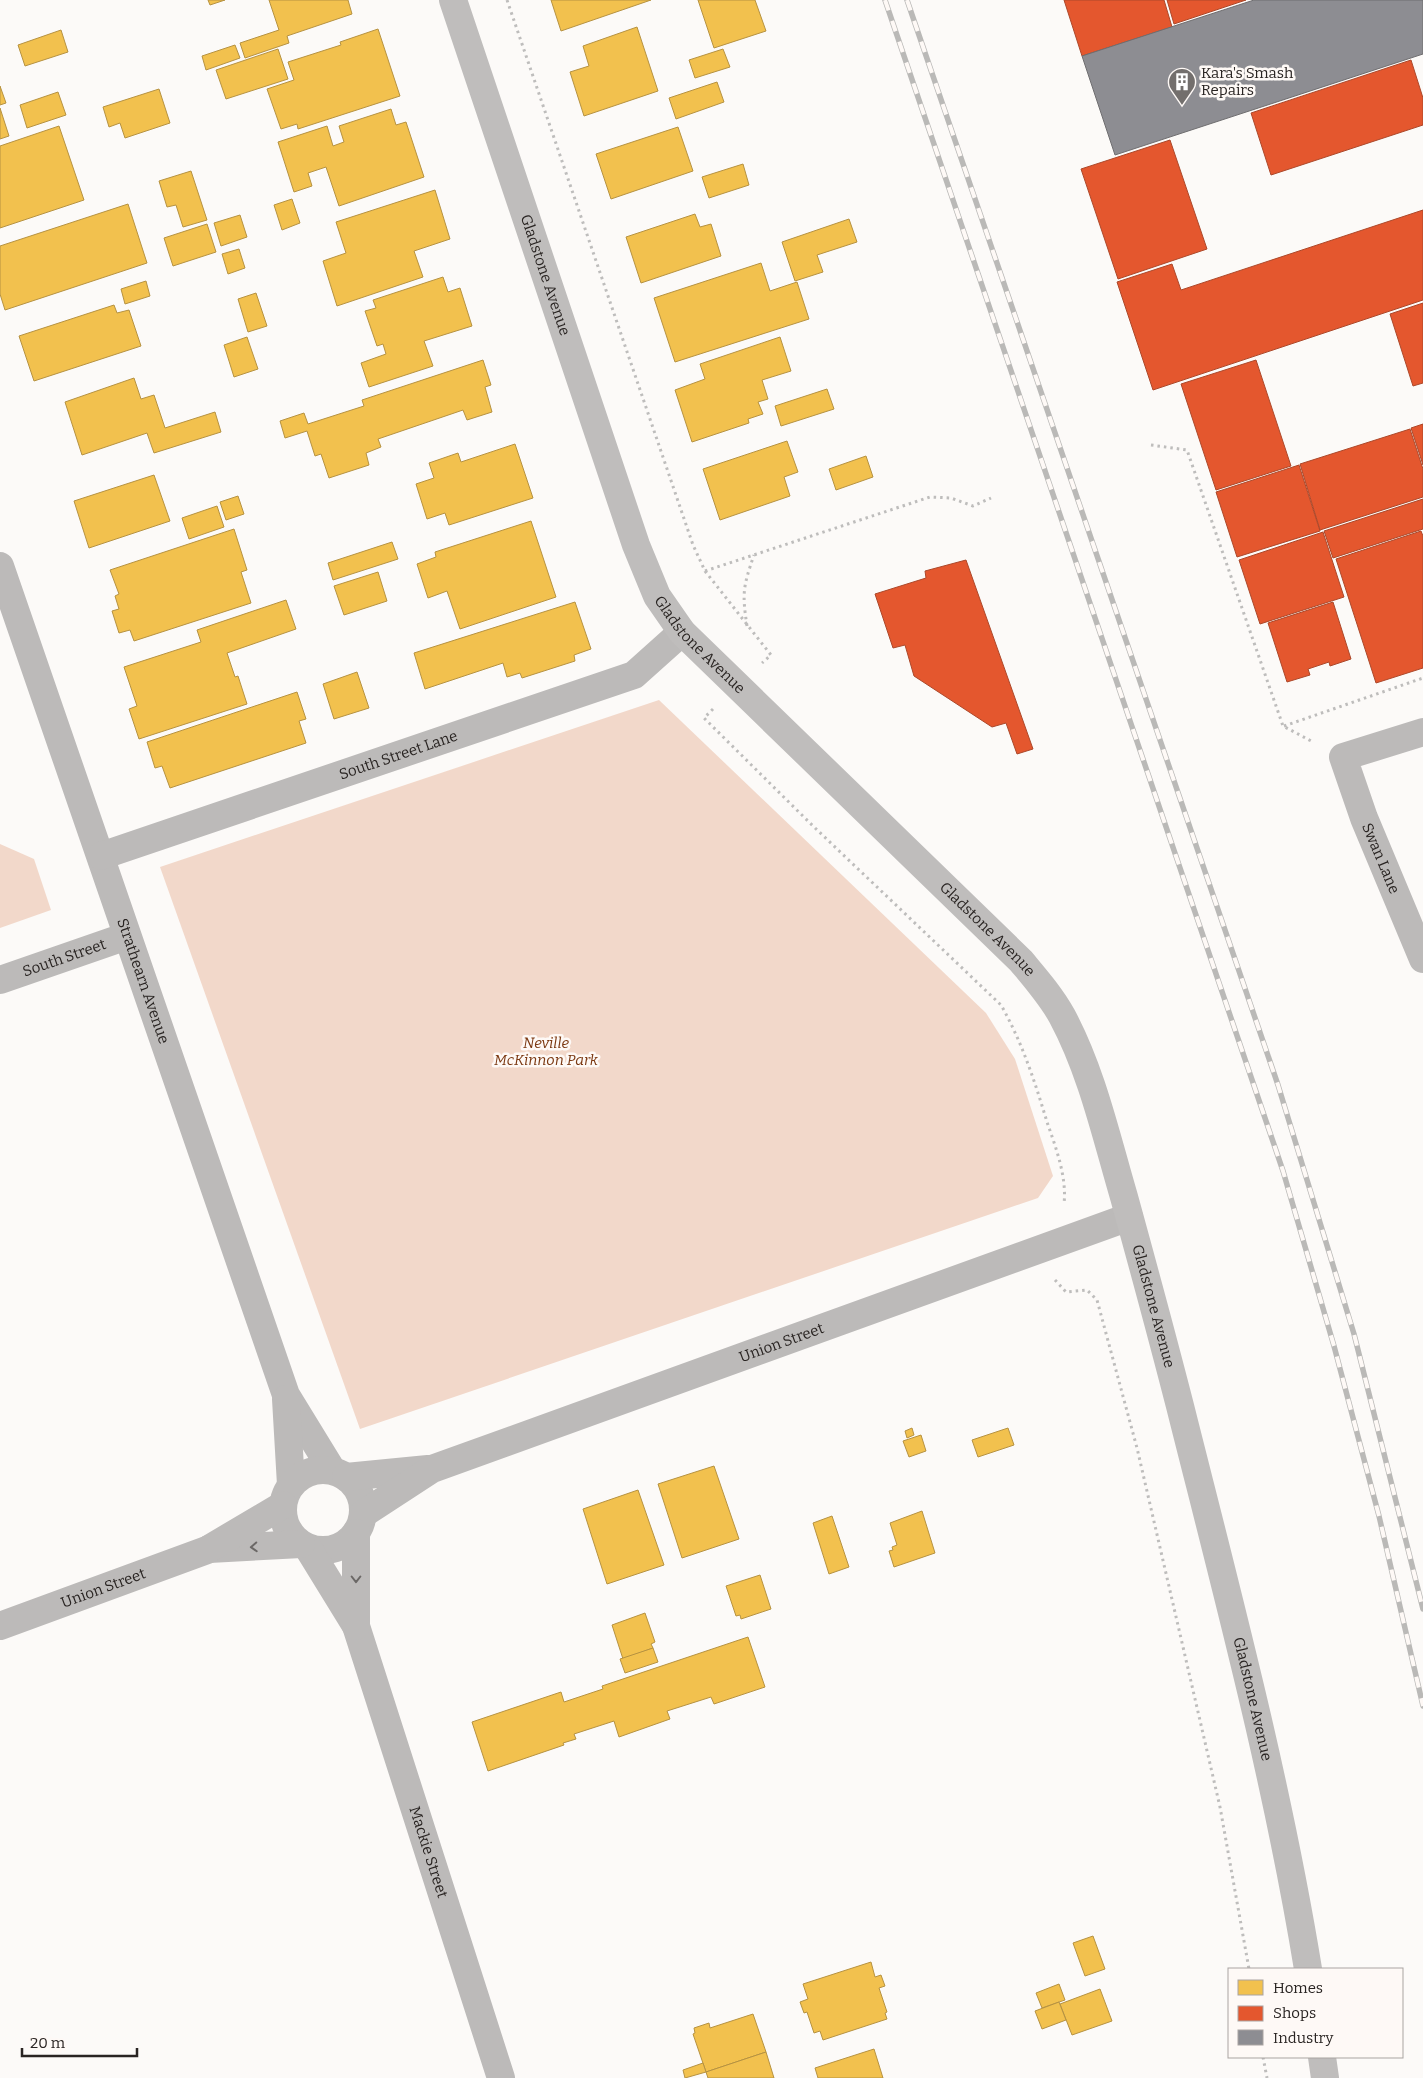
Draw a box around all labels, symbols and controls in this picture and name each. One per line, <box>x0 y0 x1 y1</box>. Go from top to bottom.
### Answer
place label: Kara's Smash Repairs <box>1201 64 1294 99</box>
building icon: Kara's Smash Repairs <box>1167 67 1197 106</box>
street label: Gladstone Avenue <box>517 212 574 338</box>
street label: Gladstone Avenue <box>651 592 749 697</box>
street label: South Street Lane <box>337 727 460 783</box>
street label: Swan Lane <box>1358 820 1404 896</box>
street label: Gladstone Avenue <box>936 878 1039 980</box>
street label: Strathearn Avenue <box>113 916 173 1046</box>
street label: South Street <box>20 935 109 980</box>
park label: Neville McKinnon Park <box>494 1034 599 1069</box>
street label: Gladstone Avenue <box>1128 1243 1179 1370</box>
street label: Union Street <box>737 1319 827 1366</box>
one-way arrow <box>250 1542 258 1553</box>
street label: Union Street <box>58 1564 149 1612</box>
one-way arrow <box>351 1576 361 1583</box>
street label: Gladstone Avenue <box>1229 1635 1276 1763</box>
street label: Mackie Street <box>405 1804 452 1901</box>
legend <box>1228 1968 1403 2058</box>
text: Homes <box>1273 1979 1323 1997</box>
text: Shops <box>1273 2004 1316 2022</box>
scale bar <box>22 2026 138 2058</box>
text: Industry <box>1273 2029 1333 2047</box>
text: 20 m <box>30 2034 66 2052</box>

